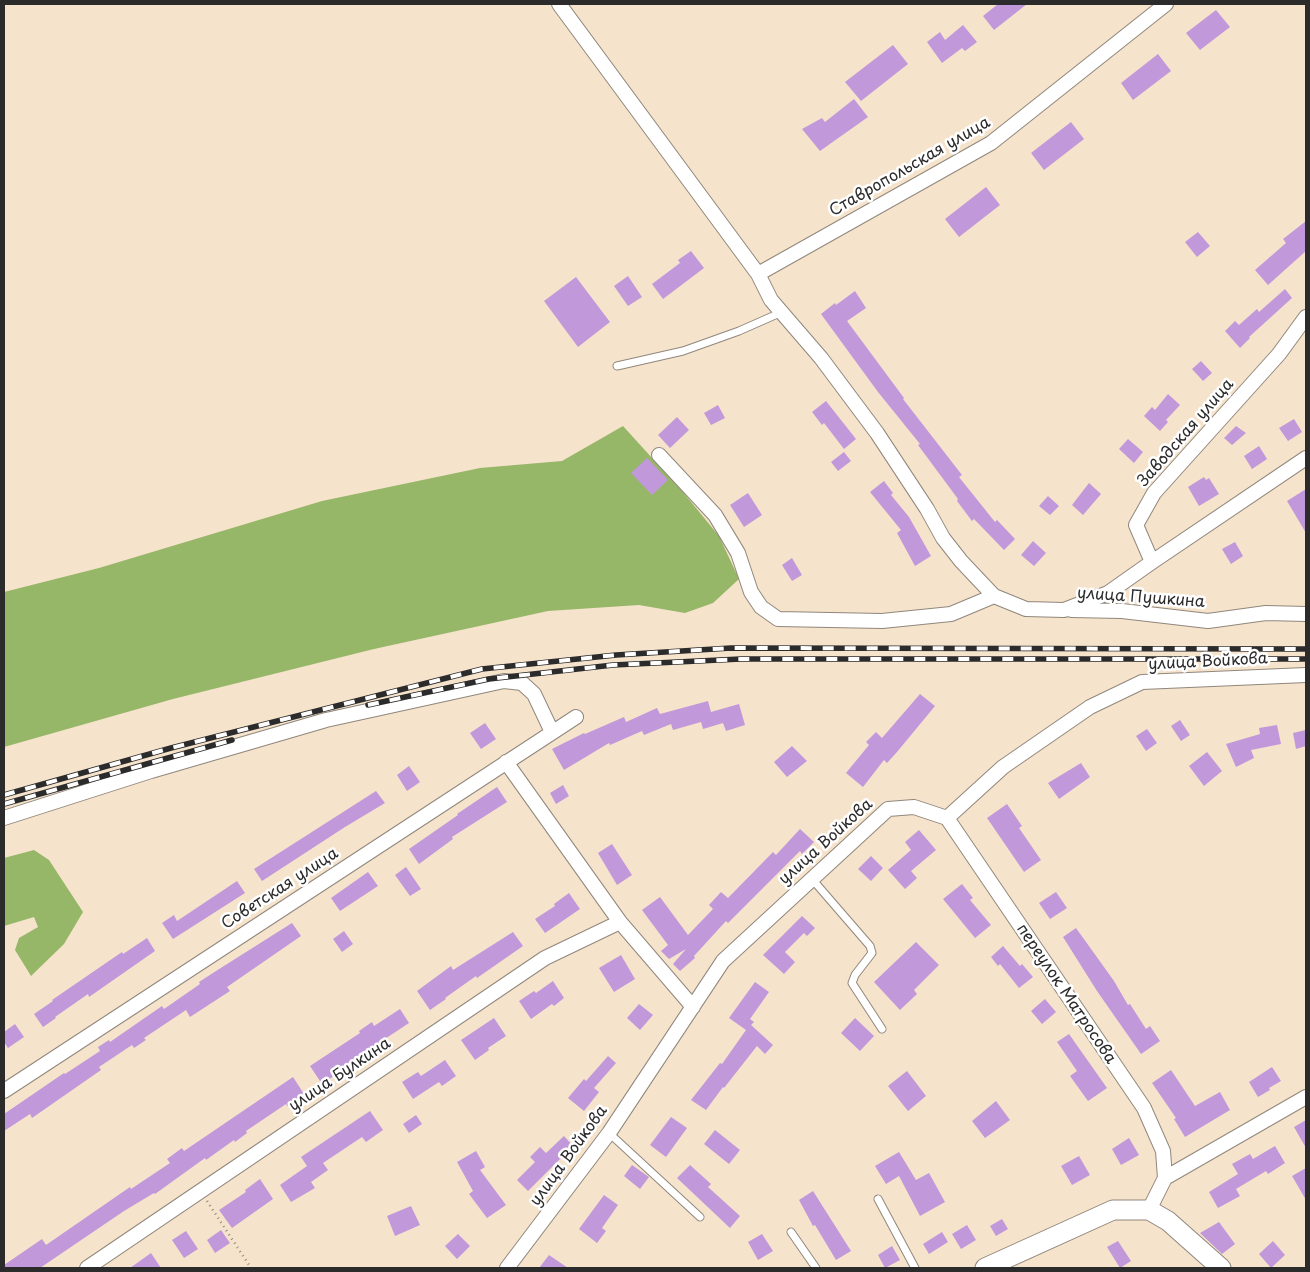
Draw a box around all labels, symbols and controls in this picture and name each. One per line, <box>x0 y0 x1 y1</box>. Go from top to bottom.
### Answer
street label: Ставропольская улица <box>826 113 994 221</box>
street label: Заводская улица <box>1134 375 1238 491</box>
street label: улица Пушкина <box>1076 584 1206 612</box>
street label: улица Войкова <box>1148 649 1268 675</box>
street label: улица Войкова <box>775 795 877 889</box>
street label: Советская улица <box>218 844 342 934</box>
street label: переулок Матросова <box>1012 920 1120 1068</box>
street label: улица Булкина <box>286 1034 394 1116</box>
street label: улица Войкова <box>526 1102 612 1210</box>

